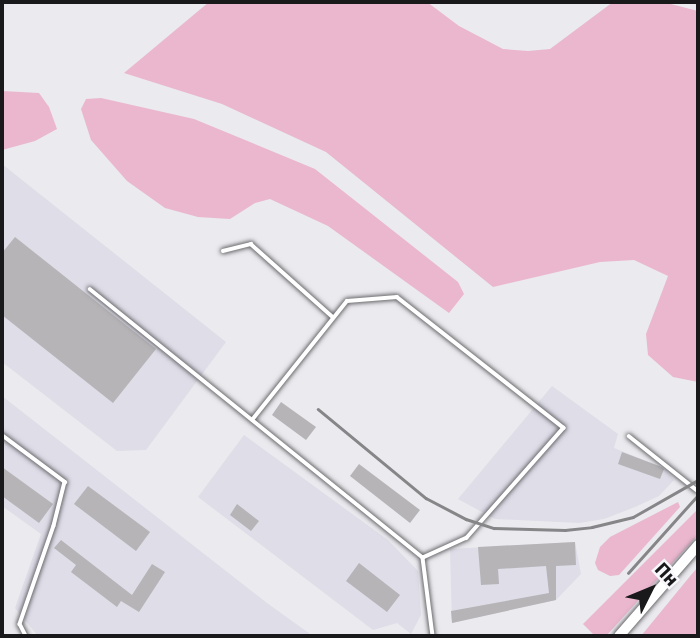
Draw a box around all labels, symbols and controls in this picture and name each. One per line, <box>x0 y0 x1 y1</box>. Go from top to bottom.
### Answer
north arrow <box>616 554 686 624</box>
text: Пн <box>650 558 683 591</box>

